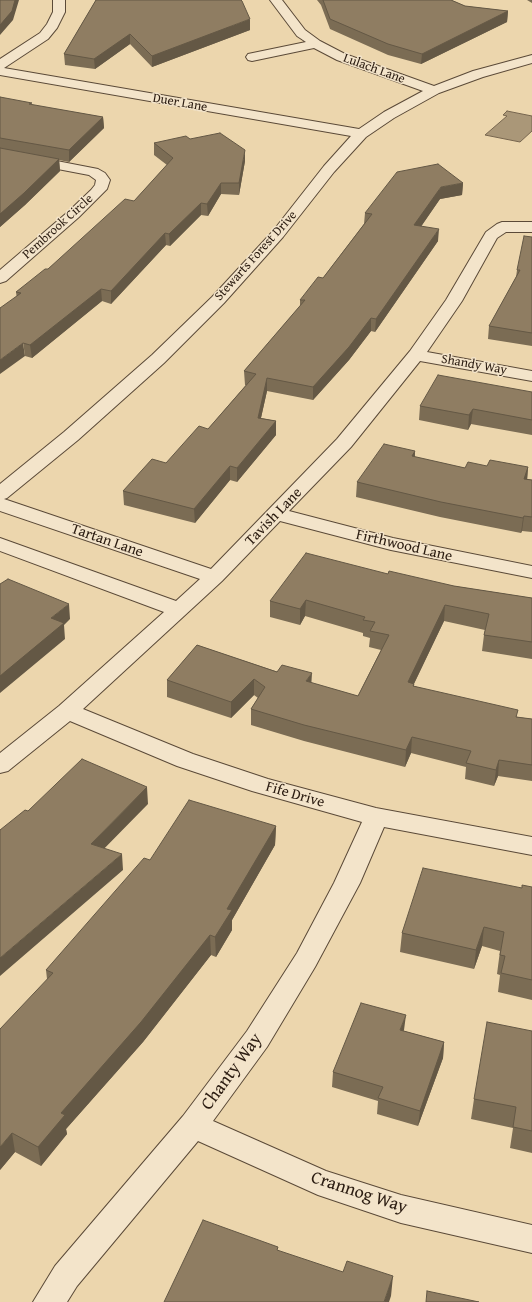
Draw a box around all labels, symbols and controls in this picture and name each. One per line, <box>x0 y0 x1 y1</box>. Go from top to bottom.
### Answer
street label: Lulach Lane <box>341 51 407 87</box>
street label: Duer Lane <box>151 91 209 115</box>
street label: Pembrook Circle <box>20 191 96 263</box>
street label: Stewarts Forest Drive <box>211 208 301 304</box>
street label: Shandy Way <box>440 352 508 378</box>
street label: Tavish Lane <box>242 484 306 550</box>
street label: Tartan Lane <box>69 520 145 562</box>
street label: Firthwood Lane <box>354 526 454 566</box>
street label: Fife Drive <box>264 778 326 812</box>
street label: Chanty Way <box>197 1029 267 1115</box>
street label: Crannog Way <box>308 1167 410 1219</box>

